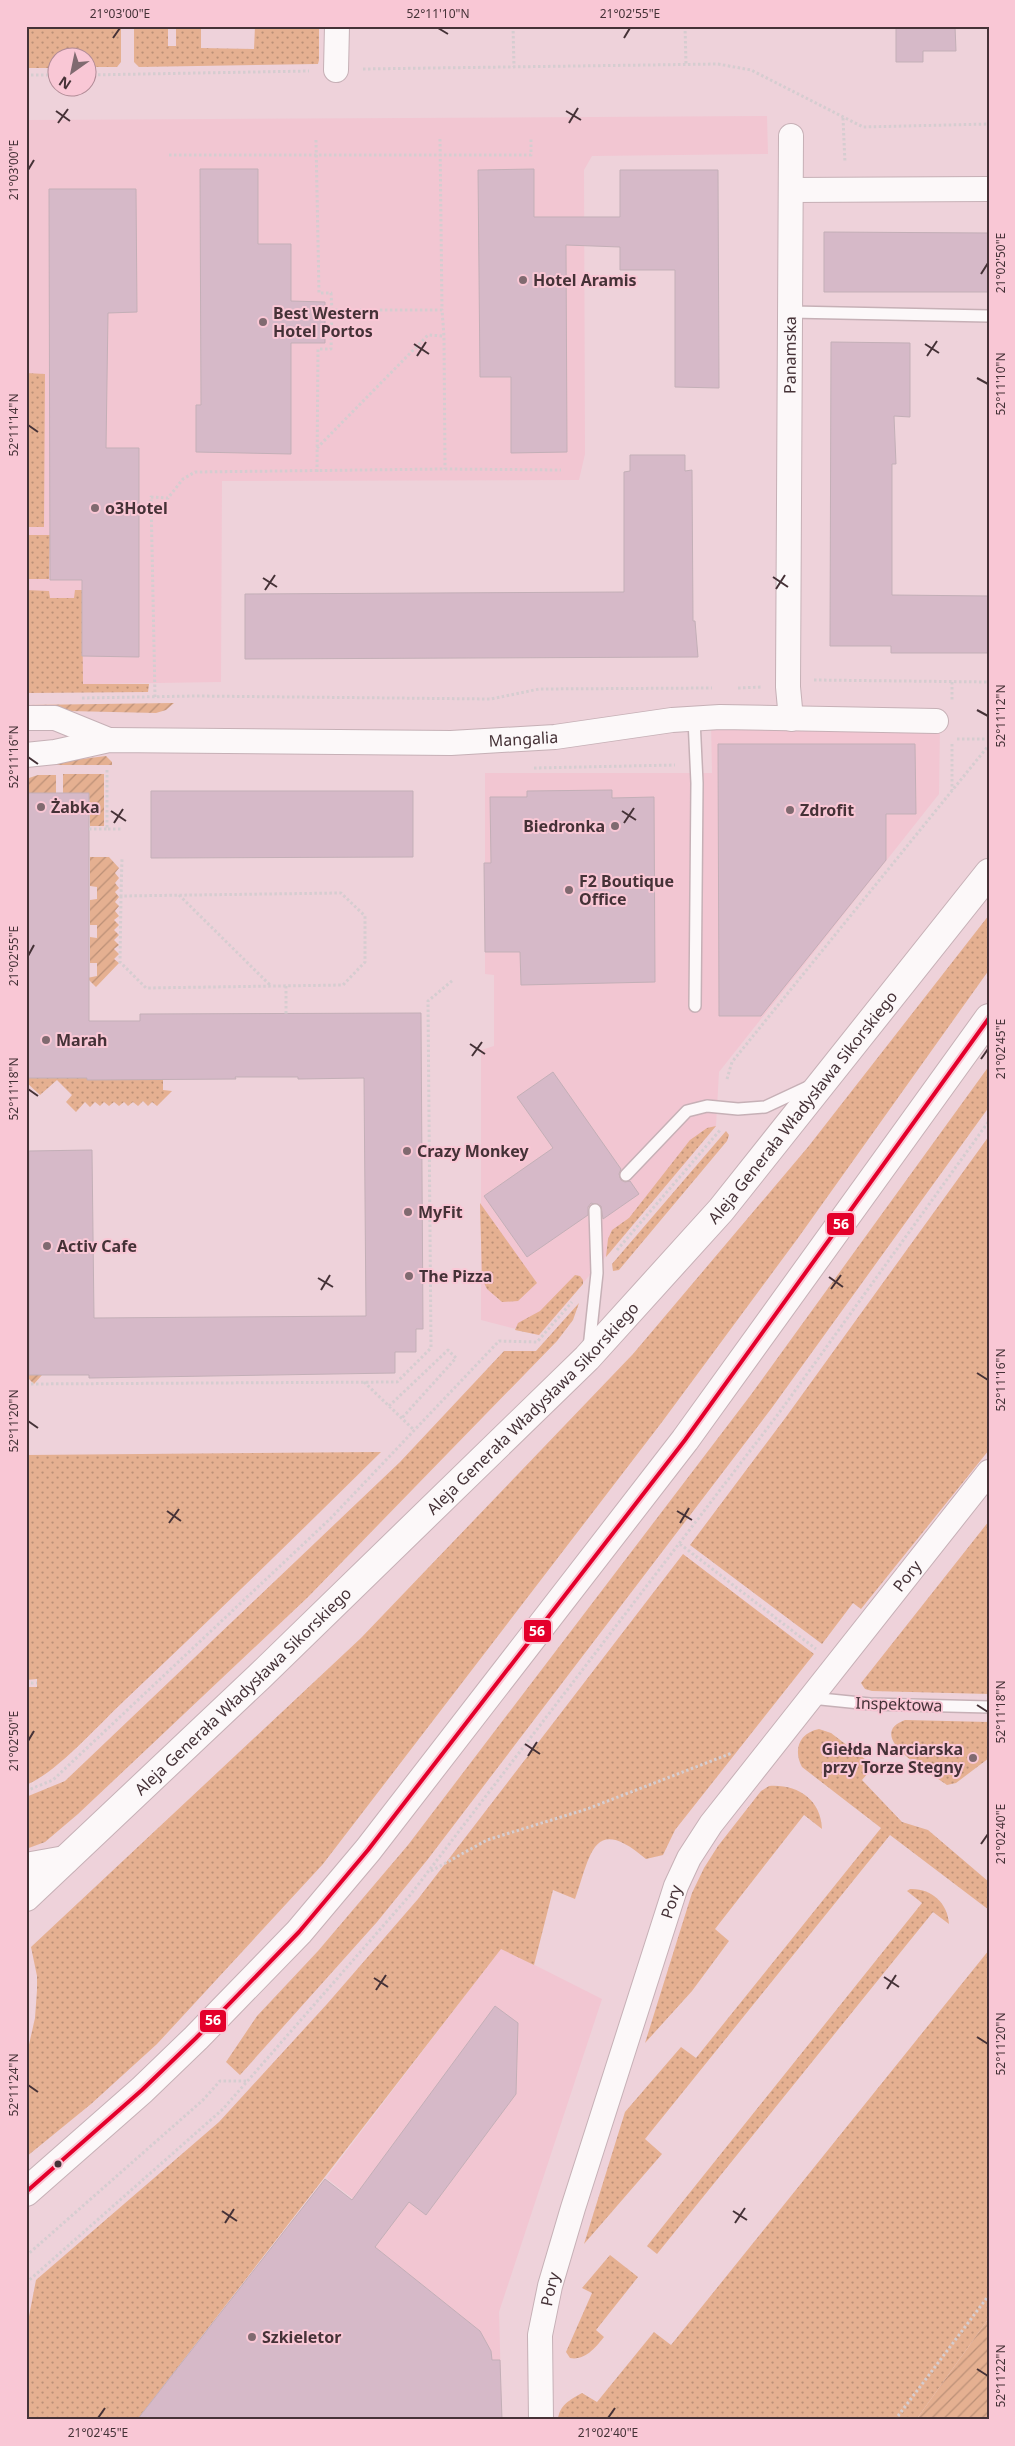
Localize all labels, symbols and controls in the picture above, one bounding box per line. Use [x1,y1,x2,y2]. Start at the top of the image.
text: 21°03'00"E [90,5,150,22]
text: 52°11'10"N [406,5,470,22]
text: 21°02'55"E [600,5,660,22]
north arrow [48,48,98,98]
text: N [55,72,75,94]
text: 21°03'00"E [5,140,22,200]
text: 21°02'50"E [992,233,1009,293]
place label: Hotel Aramis [533,269,637,291]
marker: Hotel Aramis [517,274,529,286]
place label: Best Western Hotel Portos [273,302,379,342]
marker: Best Western Hotel Portos [257,316,269,328]
street label: Panamska [779,316,801,394]
text: 52°11'10"N [992,352,1009,416]
text: 52°11'14"N [5,393,22,457]
place label: o3Hotel [105,497,168,519]
marker: o3Hotel [89,502,101,514]
text: 52°11'12"N [992,684,1009,748]
text: 52°11'16"N [5,725,22,789]
street label: Mangalia [488,726,559,752]
place label: Żabka [51,796,99,818]
place label: Zdrofit [800,799,854,821]
marker: Żabka [35,801,47,813]
marker: Zdrofit [784,804,796,816]
place label: Biedronka [523,815,605,837]
marker: Biedronka [609,820,621,832]
place label: F2 Boutique Office [579,870,674,910]
marker: F2 Boutique Office [563,884,575,896]
text: 21°02'55"E [5,926,22,986]
street label: Aleja Generała Władysława Sikorskiego [703,986,902,1228]
text: 21°02'45"E [992,1019,1009,1079]
place label: Marah [56,1029,108,1051]
marker: Marah [40,1034,52,1046]
text: 52°11'18"N [5,1057,22,1121]
place label: Crazy Monkey [417,1140,530,1162]
marker: Crazy Monkey [401,1145,413,1157]
place label: MyFit [418,1201,463,1223]
marker: MyFit [402,1206,414,1218]
line badge: 56 [826,1212,855,1236]
text: 56 [833,1214,849,1233]
place label: Activ Cafe [57,1235,137,1257]
marker: Activ Cafe [41,1240,53,1252]
place label: The Pizza [419,1265,492,1287]
marker: The Pizza [403,1270,415,1282]
street label: Aleja Generała Władysława Sikorskiego [422,1297,644,1519]
text: 52°11'16"N [992,1348,1009,1412]
text: 52°11'20"N [5,1389,22,1453]
street label: Pory [888,1555,927,1596]
street label: Aleja Generała Władysława Sikorskiego [130,1582,356,1800]
line badge: 56 [523,1619,552,1643]
text: 56 [529,1621,545,1640]
text: 52°11'18"N [992,1680,1009,1744]
street label: Inspektowa [855,1691,943,1717]
text: 21°02'50"E [5,1711,22,1771]
place label: Giełda Narciarska przy Torze Stegny [822,1738,964,1778]
marker: Giełda Narciarska przy Torze Stegny [967,1752,979,1764]
text: 21°02'40"E [992,1804,1009,1864]
street label: Pory [655,1881,687,1921]
line badge: 56 [199,2009,227,2033]
text: 56 [205,2010,221,2029]
text: 52°11'20"N [992,2012,1009,2076]
text: 52°11'24"N [5,2053,22,2117]
unlabelled marker [53,2159,63,2169]
street label: Pory [535,2269,565,2308]
place label: Szkieletor [262,2326,341,2348]
marker: Szkieletor [246,2331,258,2343]
text: 52°11'22"N [992,2344,1009,2408]
text: 21°02'45"E [68,2424,128,2441]
text: 21°02'40"E [578,2424,638,2441]

